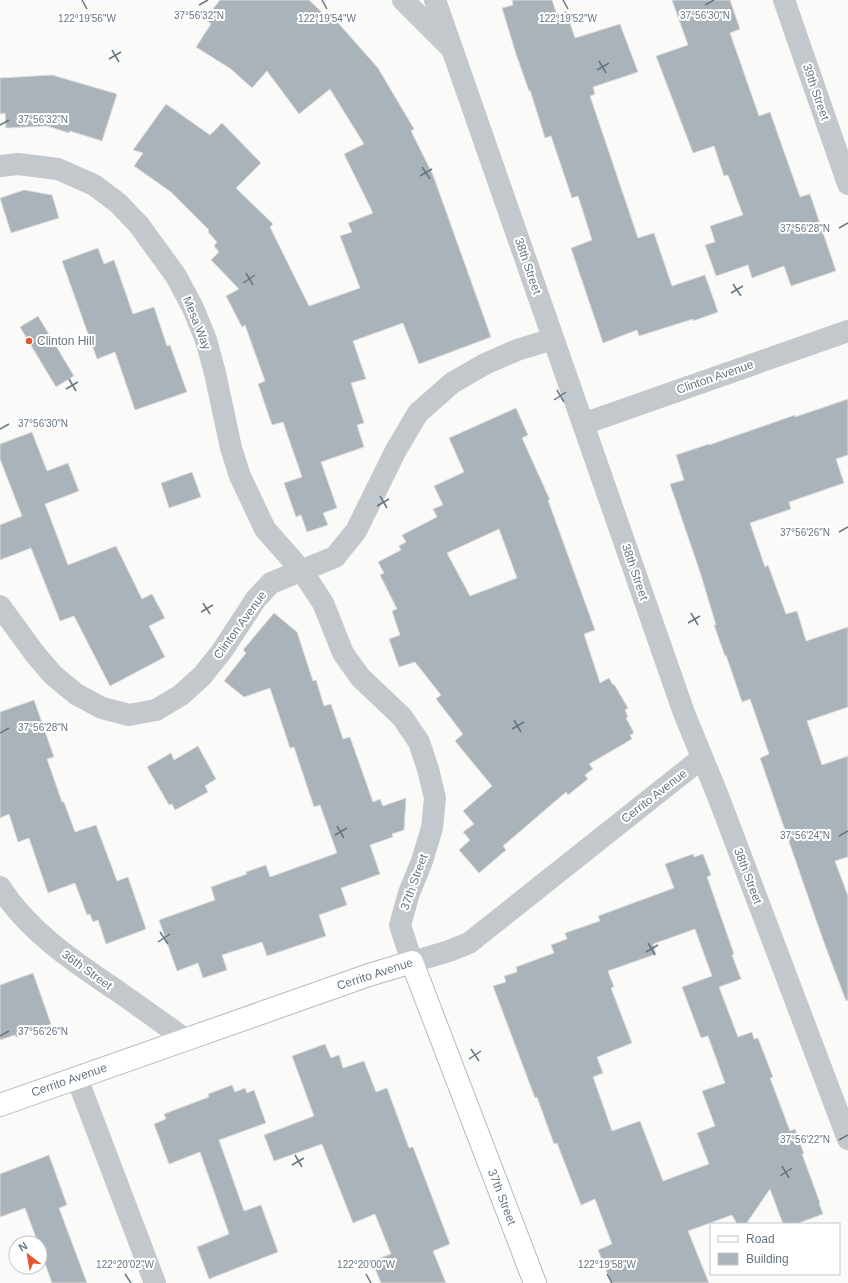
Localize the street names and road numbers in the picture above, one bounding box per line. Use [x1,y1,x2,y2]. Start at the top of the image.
street label: 39th Street [800,62,832,123]
street label: 38th Street [512,236,544,297]
street label: Mesa Way [180,294,214,352]
street label: Clinton Avenue [675,357,756,397]
street label: 38th Street [619,542,651,603]
street label: Clinton Avenue [211,588,270,662]
street label: Cerrito Avenue [618,766,690,826]
street label: 38th Street [731,846,765,907]
street label: 37th Street [397,851,431,912]
street label: 36th Street [59,947,115,993]
street label: Cerrito Avenue [335,955,415,993]
street label: Cerrito Avenue [29,1060,109,1100]
street label: 37th Street [485,1167,519,1228]

